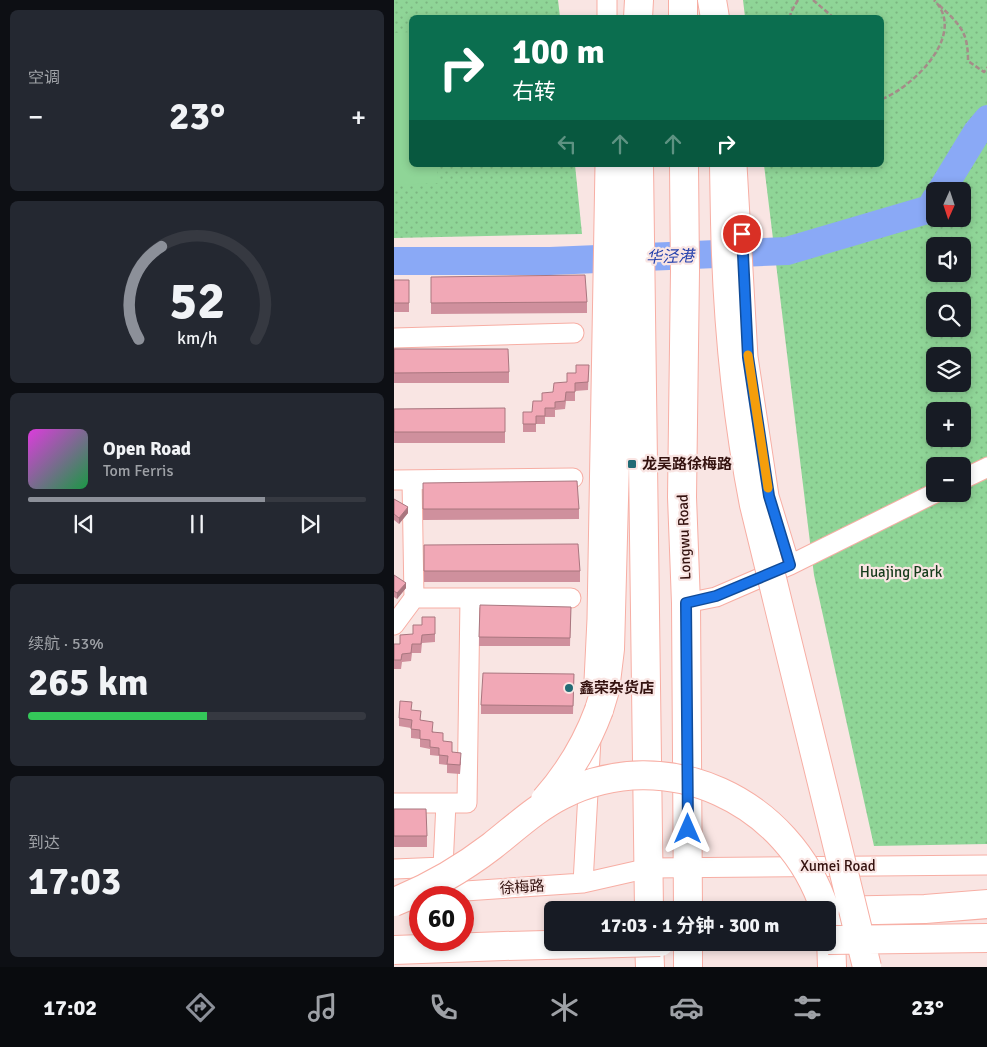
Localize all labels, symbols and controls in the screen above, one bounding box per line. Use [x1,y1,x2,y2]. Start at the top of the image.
text: 100 m [512,30,605,73]
icon: right [429,35,494,100]
text: 空调 [28,68,60,88]
text: 右转 [512,78,556,105]
text: 23° [169,93,225,140]
text: − [28,100,43,134]
text: + [351,100,366,134]
icon: left [553,130,581,158]
icon: ahead [606,130,634,158]
icon: ahead [659,130,687,158]
icon: right [712,130,740,158]
north arrow [926,182,972,228]
map controls [926,182,971,502]
pin [721,213,763,255]
icon: arrive [728,220,756,248]
button: sound [926,237,971,282]
water label: 华泾港 [646,246,696,268]
text: 52 [169,269,225,333]
button: search [926,292,971,337]
text: km/h [177,327,217,349]
button: layers [926,347,971,392]
button: + [926,402,971,447]
text: Open Road [103,437,191,461]
place label: 龙吴路徐梅路 [642,455,732,473]
button: − [926,457,971,502]
marker: 龙吴路徐梅路 [626,458,638,470]
text: Tom Ferris [103,461,173,481]
street label: Longwu Road [674,494,694,580]
icon: previous [70,510,98,538]
icon: pause [183,510,211,538]
icon: next [296,510,324,538]
park label: Huajing Park [860,563,943,581]
text: 续航 · 53% [28,634,104,654]
text: 265 km [28,659,149,706]
place label: 鑫荣杂货店 [579,679,654,697]
marker: 鑫荣杂货店 [563,682,575,694]
position arrow [661,802,713,854]
text: 到达 [28,833,60,853]
street label: Xumei Road [800,857,876,875]
text: 17:03 [28,858,121,905]
street label: 徐梅路 [499,876,545,898]
speed limit sign: 60 [409,886,474,951]
text: 17:03 · 1 分钟 · 300 m [601,914,779,938]
icon: directions [183,990,218,1025]
icon: music [305,990,340,1025]
icon: phone [426,990,461,1025]
icon: climate [547,990,582,1025]
icon: car [669,990,704,1025]
icon: filters [790,990,825,1025]
text: 17:02 [43,994,97,1021]
text: 23° [911,994,944,1021]

